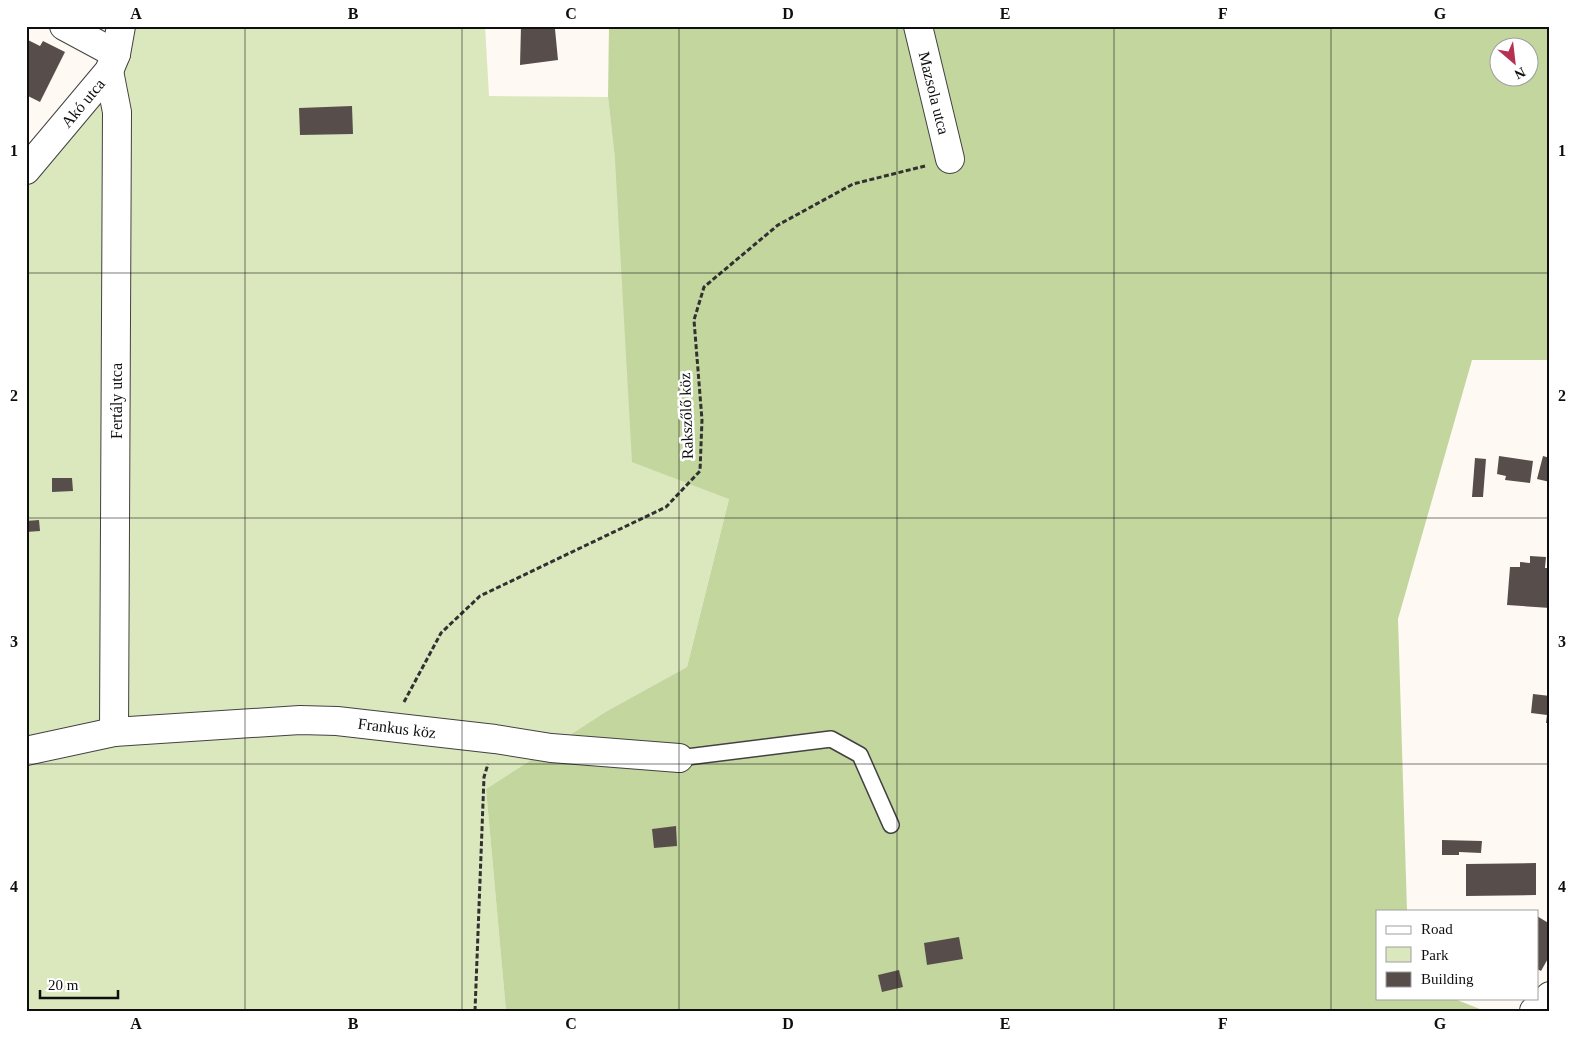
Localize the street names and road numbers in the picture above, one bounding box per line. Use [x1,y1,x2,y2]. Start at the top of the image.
street label: Mazsola utca [915,50,953,136]
street label: Akó utca [58,75,108,131]
street label: Fertály utca [108,363,126,439]
street label: Rakszőlő köz [676,372,696,460]
street label: Frankus köz [357,715,437,741]

